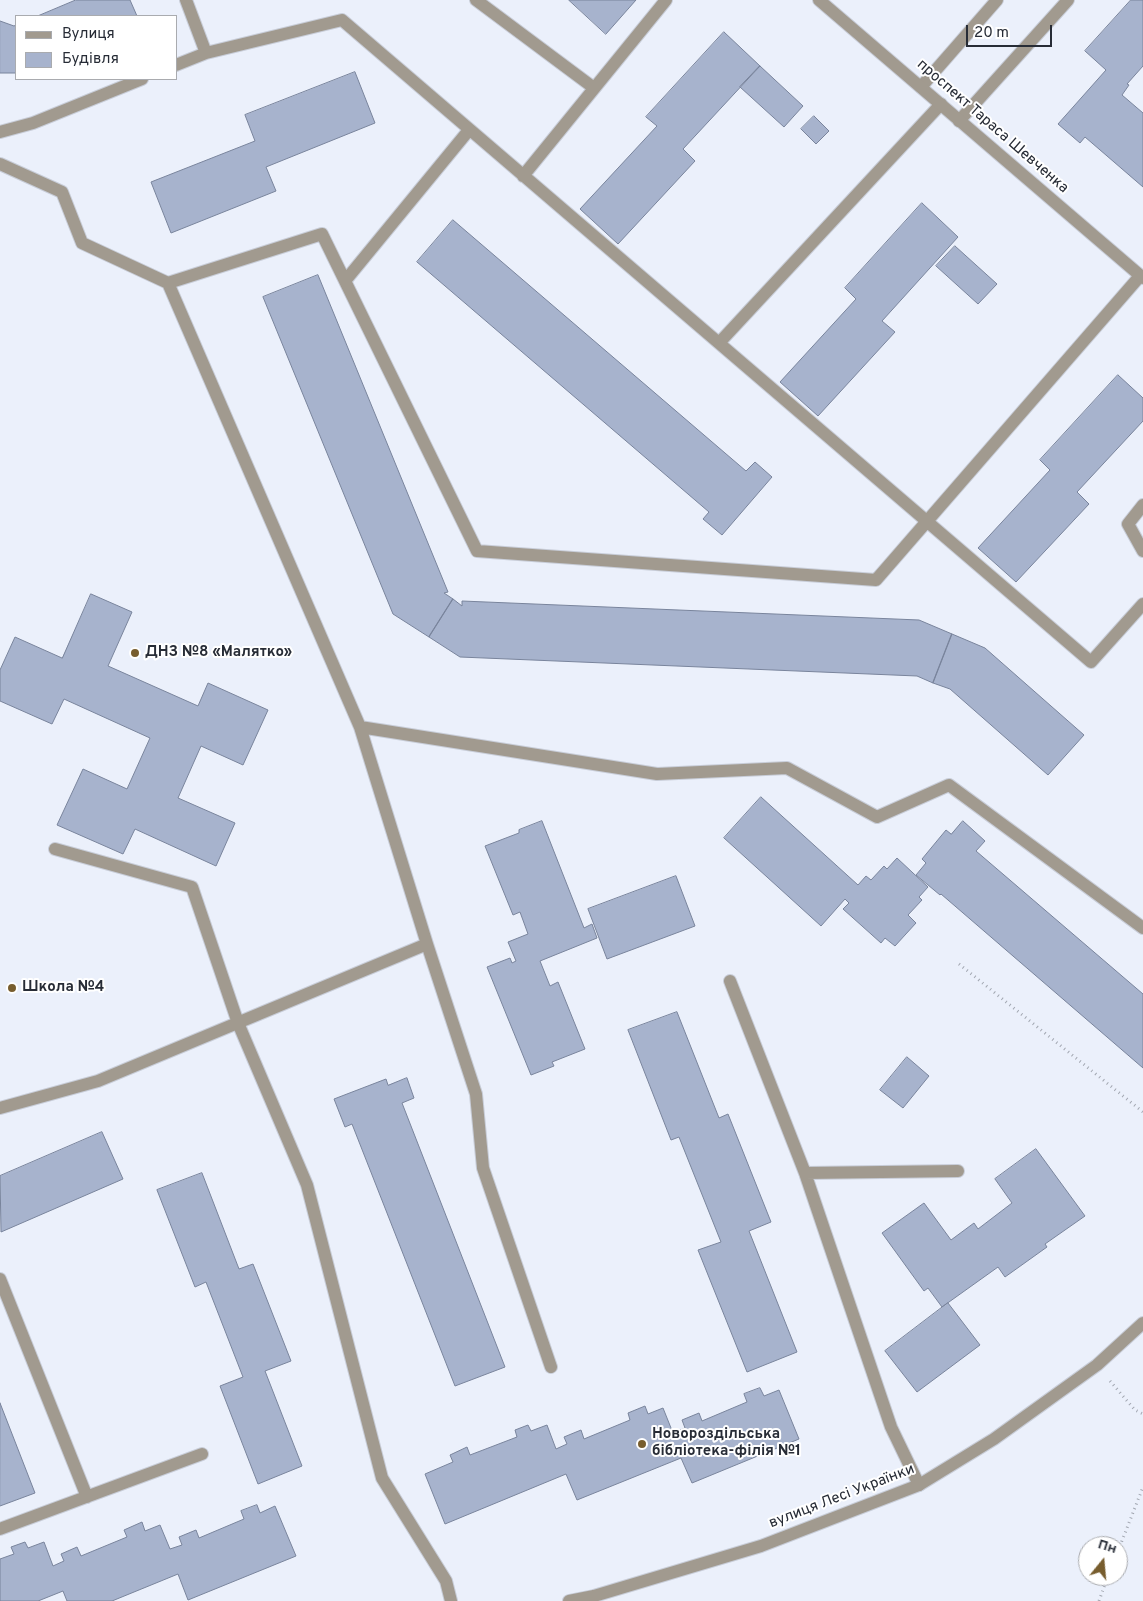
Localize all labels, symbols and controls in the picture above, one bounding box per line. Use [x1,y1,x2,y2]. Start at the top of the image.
legend [15,15,178,80]
scale bar [968,15,1054,47]
text: 20 m [974,24,1009,43]
text: Вулиця [62,25,115,44]
text: Будівля [62,50,119,69]
street label: проспект Тараса Шевченка [912,56,1072,198]
place label: ДНЗ №8 «Малятко» [145,644,292,662]
marker: ДНЗ №8 «Малятко» [129,647,141,659]
place label: Школа №4 [22,979,104,997]
marker: Школа №4 [6,982,18,994]
place label: Новороздільська бібліотека-філія №1 [652,1426,801,1461]
marker: Новороздільська бібліотека-філія №1 [636,1438,648,1450]
street label: вулиця Лесі Українки [767,1461,917,1533]
north arrow [1078,1536,1128,1586]
text: Пн [1096,1536,1119,1558]

